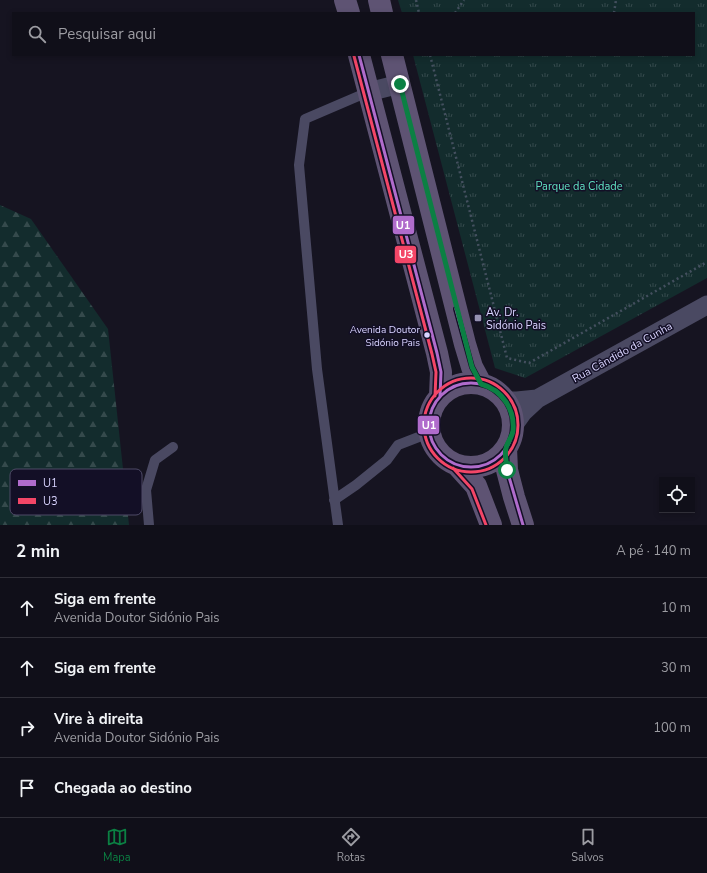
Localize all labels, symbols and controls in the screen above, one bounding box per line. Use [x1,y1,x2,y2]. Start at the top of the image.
search box [12,12,695,56]
icon: search [26,23,48,45]
text: Pesquisar aqui [58,24,156,44]
route end [391,75,409,93]
park label: Parque da Cidade [535,179,623,194]
line badge: U1 [392,215,415,235]
text: U1 [396,218,410,233]
line badge: U3 [394,245,417,264]
text: U3 [399,247,413,262]
place label: Av. Dr. Sidónio Pais [486,305,546,333]
marker: Av. Dr. Sidónio Pais [473,313,483,323]
street label: Rua Cândido da Cunha [569,318,675,386]
place label: Avenida Doutor Sidónio Pais [350,323,420,350]
marker: Avenida Doutor Sidónio Pais [422,330,432,340]
line badge: U1 [417,415,440,435]
text: U1 [422,418,436,433]
route start [498,461,516,479]
legend [10,469,142,515]
text: U1 [43,476,58,491]
map controls [659,477,695,513]
button: locate [659,477,695,513]
text: U3 [43,494,58,509]
text: 2 min [16,540,60,563]
text: A pé · 140 m [616,542,691,560]
text: Siga em frente [54,589,156,609]
icon: ahead [16,597,38,619]
text: 10 m [661,599,691,617]
text: Avenida Doutor Sidónio Pais [54,609,220,627]
icon: ahead [16,657,38,679]
text: Siga em frente [54,658,156,678]
text: 30 m [661,659,691,677]
text: Vire à direita [54,709,143,729]
icon: right [16,717,38,739]
text: 100 m [653,719,691,737]
text: Avenida Doutor Sidónio Pais [54,729,220,747]
icon: arrive [16,777,38,799]
text: Chegada ao destino [54,778,192,798]
tab: Mapa [103,826,131,865]
tab: Rotas [337,826,365,865]
tab: Salvos [571,826,604,865]

